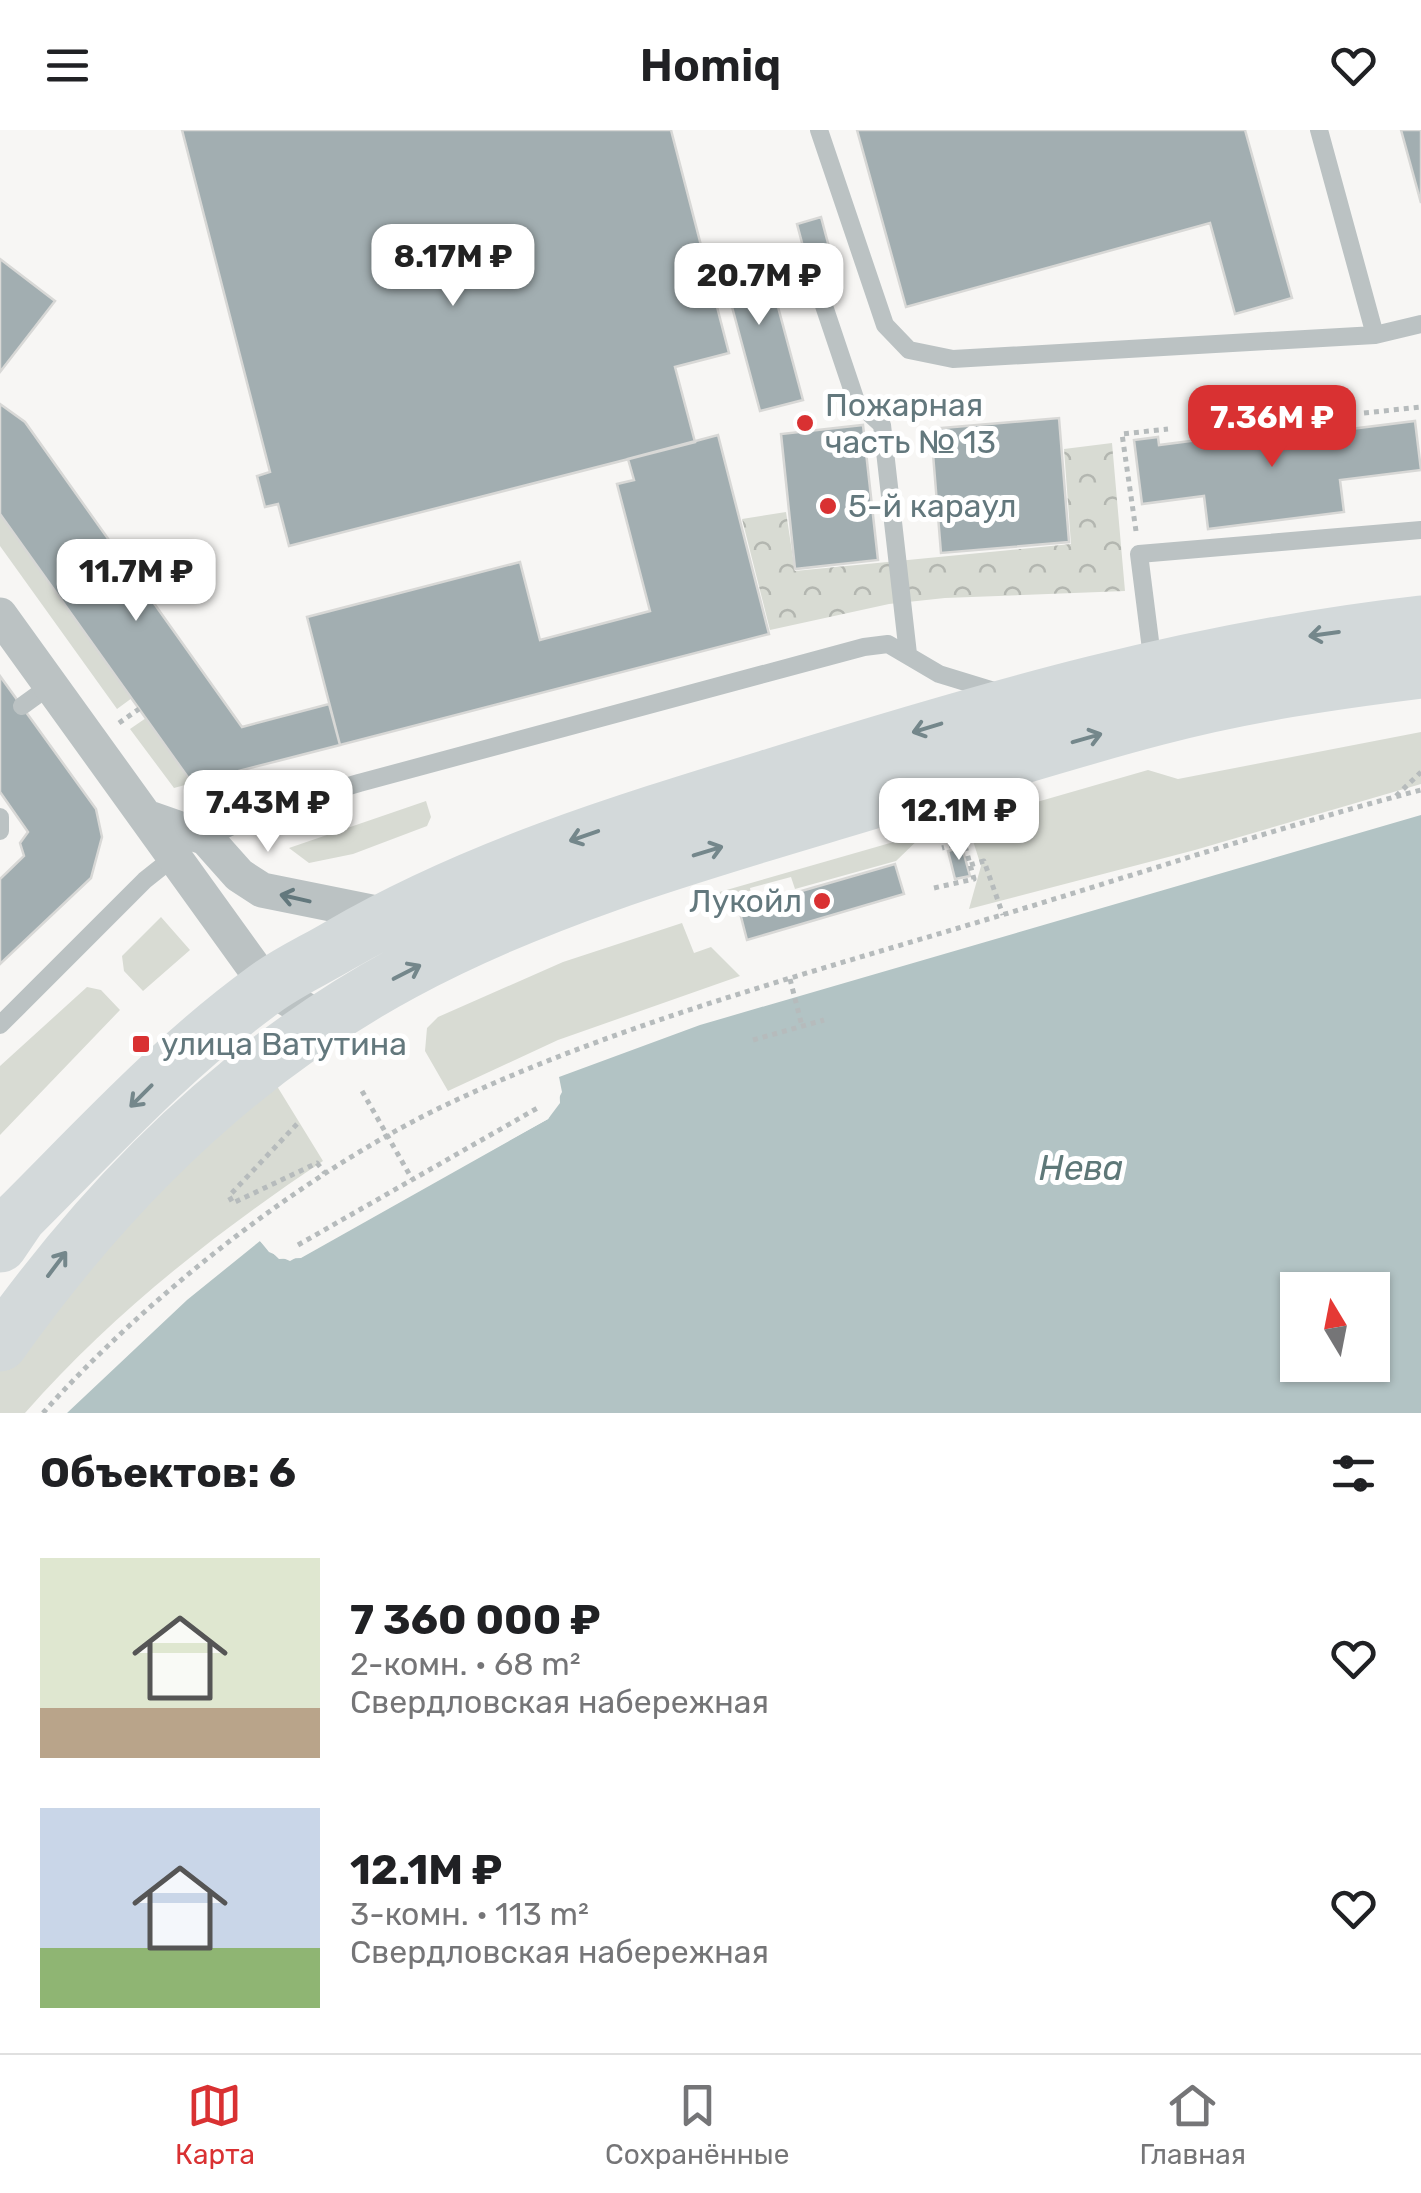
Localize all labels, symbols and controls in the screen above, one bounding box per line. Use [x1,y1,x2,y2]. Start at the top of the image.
icon: menu [40,38,95,93]
icon: heart [1326,38,1381,93]
text: Homiq [640,39,781,92]
pin: 8.17M ₽ [361,224,545,309]
text: 8.17M ₽ [393,237,513,275]
pin: 20.7M ₽ [667,243,851,328]
text: 20.7M ₽ [696,256,822,294]
pin: 7.36M ₽ [1180,385,1364,470]
place label: Пожарная часть № 13 [825,386,996,461]
text: 7.36M ₽ [1210,398,1334,436]
marker: Пожарная часть № 13 [794,412,816,434]
place label: 5-й караул [848,487,1016,525]
marker: 5-й караул [817,495,839,517]
pin: 11.7M ₽ [44,539,228,624]
text: 11.7M ₽ [79,552,193,590]
one-way arrow [1308,626,1341,644]
one-way arrow [912,720,943,738]
one-way arrow [1071,728,1102,746]
pin: 7.43M ₽ [176,770,360,855]
pin: 12.1M ₽ [867,778,1051,863]
text: 7.43M ₽ [206,783,330,821]
text: 12.1M ₽ [901,791,1017,829]
one-way arrow [568,829,600,847]
one-way arrow [692,841,724,859]
place label: Лукойл [689,882,802,920]
one-way arrow [280,888,312,906]
marker: Лукойл [811,890,833,912]
one-way arrow [391,962,421,981]
place label: улица Ватутина [161,1025,407,1063]
marker: улица Ватутина [130,1033,152,1055]
one-way arrow [130,1083,154,1107]
water label: Нева [1039,1147,1123,1189]
one-way arrow [46,1251,67,1279]
north arrow [1280,1272,1390,1382]
map controls [1280,1272,1390,1382]
icon: filters [1326,1446,1381,1501]
text: Объектов: 6 [40,1448,296,1498]
text: 7 360 000 ₽ [350,1595,600,1645]
icon: home [120,1598,240,1718]
icon: heart [1326,1631,1381,1686]
text: 2-комн. · 68 m² [350,1645,581,1683]
text: Свердловская набережная [350,1683,769,1721]
text: 12.1M ₽ [350,1845,502,1895]
icon: home [120,1848,240,1968]
icon: heart [1326,1881,1381,1936]
text: 3-комн. · 113 m² [350,1895,589,1933]
text: Свердловская набережная [350,1933,769,1971]
tab: Карта [175,2078,255,2171]
tab: Сохранённые [605,2078,789,2171]
tab: Главная [1139,2078,1246,2171]

